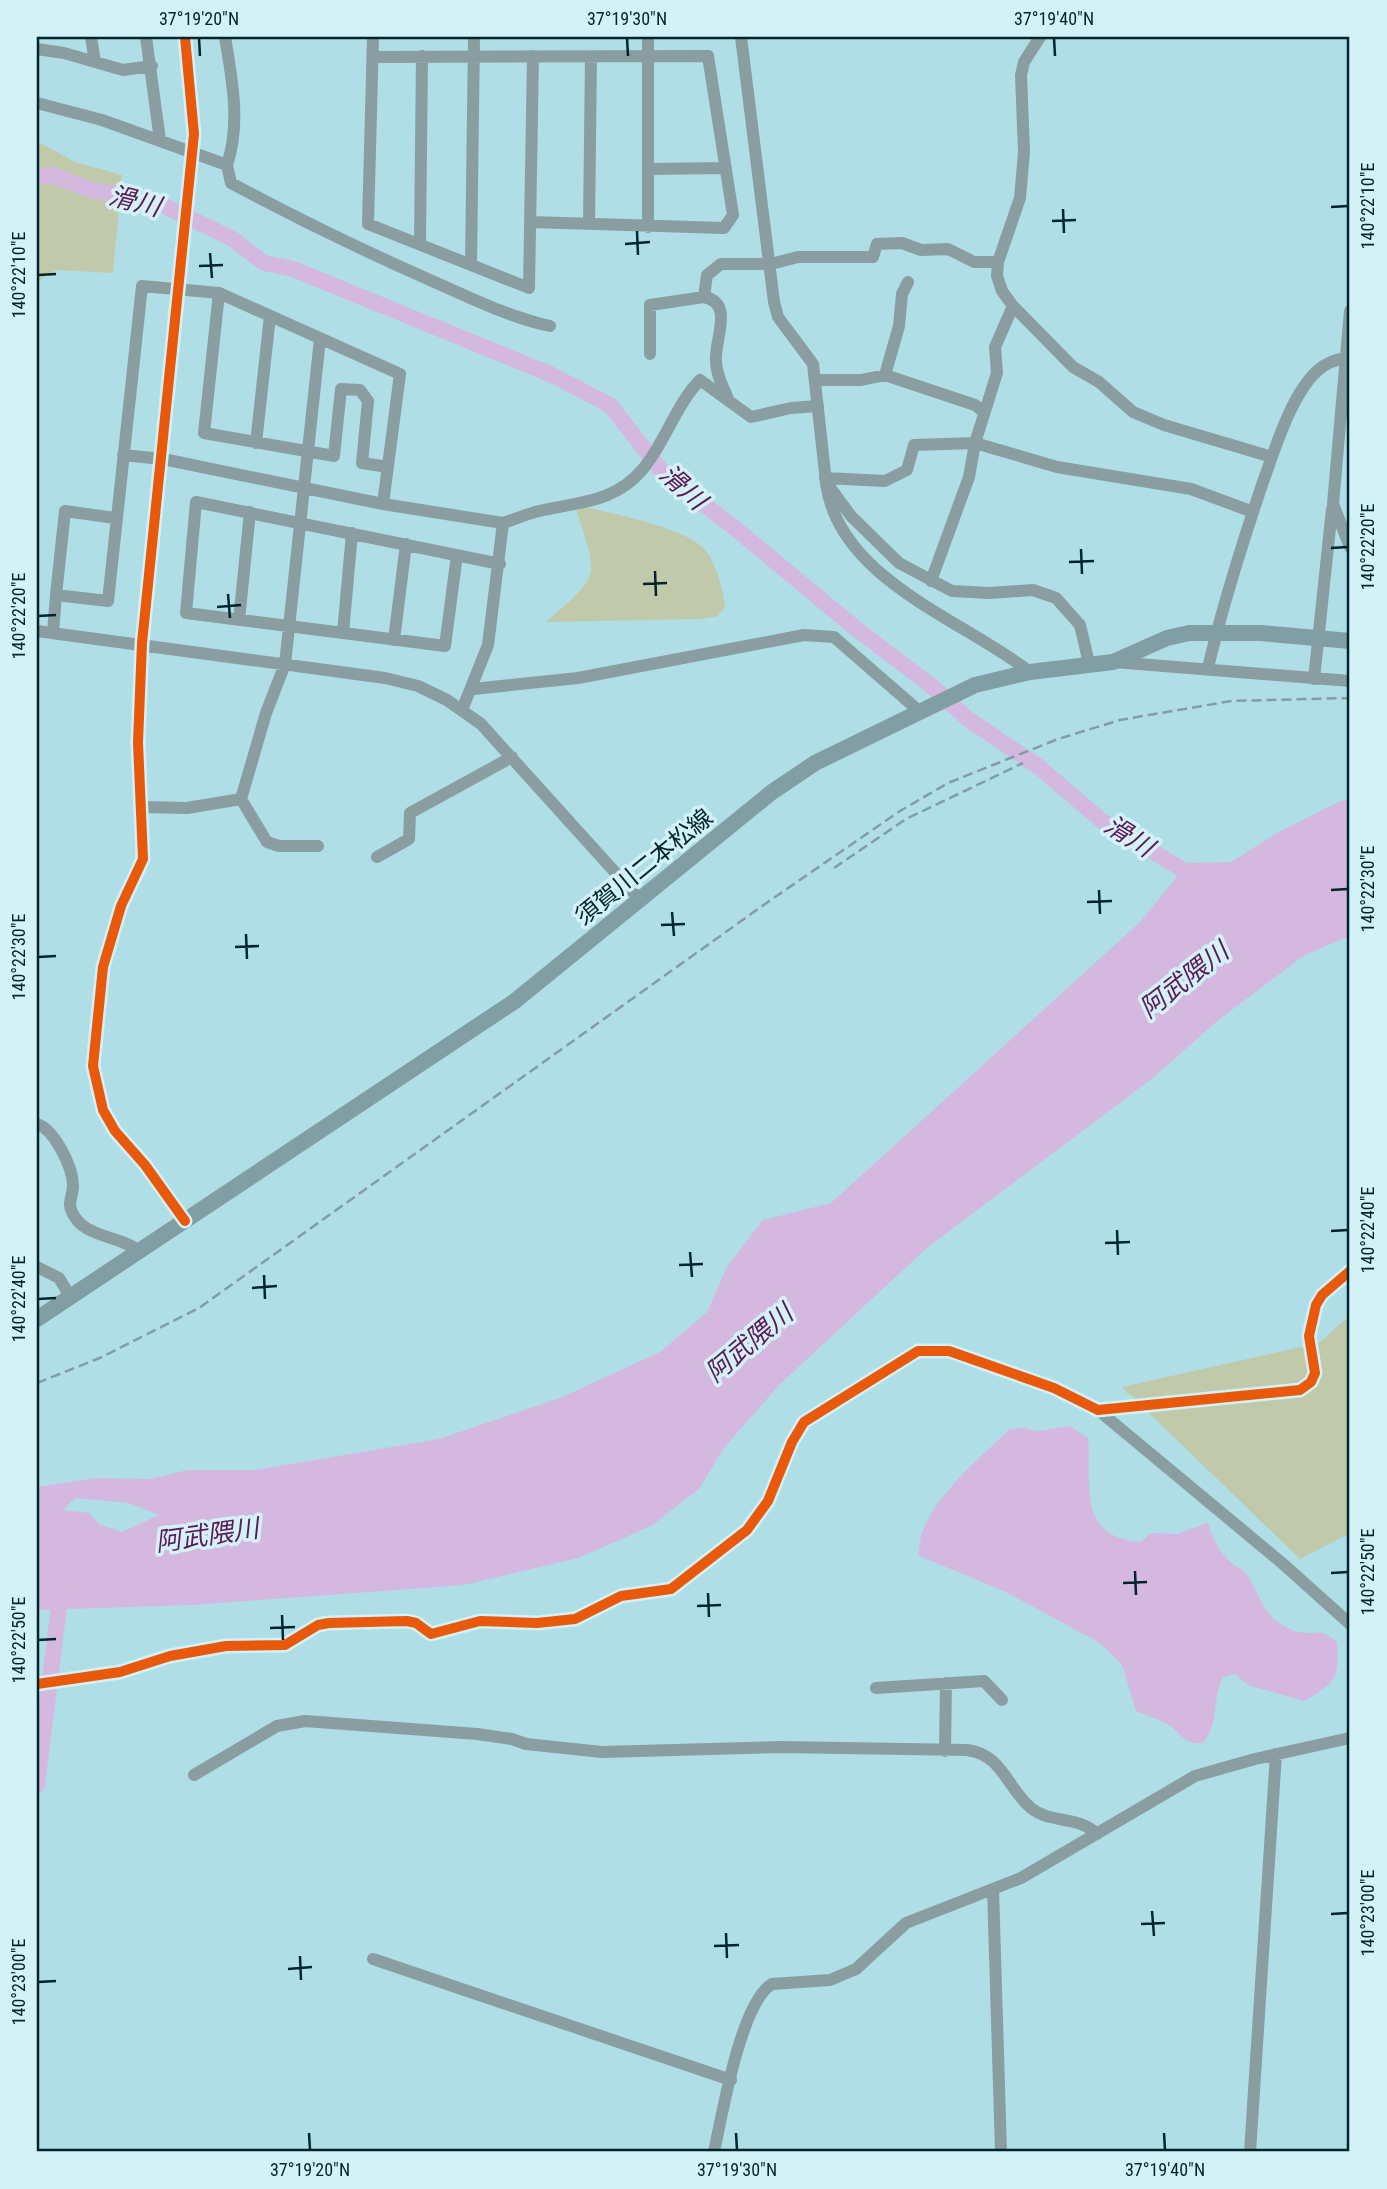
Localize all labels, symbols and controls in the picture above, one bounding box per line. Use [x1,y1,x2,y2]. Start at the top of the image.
text: 37°19'20"N [159,8,239,29]
text: 37°19'30"N [587,8,667,29]
text: 37°19'40"N [1014,8,1094,29]
text: 140°22'10"E [1357,163,1378,249]
water label: 滑川 [106,180,167,223]
text: 140°22'10"E [8,232,29,318]
water label: 滑川 [654,458,715,518]
text: 140°22'20"E [1357,504,1378,590]
text: 140°22'20"E [8,573,29,659]
street label: 須賀川二本松線 [570,803,718,931]
water label: 滑川 [1099,809,1162,864]
text: 140°22'30"E [1357,846,1378,932]
text: 140°22'30"E [8,914,29,1000]
water label: 阿武隈川 [1134,934,1237,1024]
text: 140°22'40"E [1357,1187,1378,1273]
text: 140°22'40"E [8,1256,29,1342]
water label: 阿武隈川 [700,1296,801,1388]
water label: 阿武隈川 [153,1512,264,1557]
text: 140°22'50"E [1357,1529,1378,1615]
text: 140°22'50"E [8,1597,29,1683]
text: 140°23'00"E [1357,1870,1378,1956]
text: 140°23'00"E [8,1939,29,2025]
text: 37°19'20"N [270,2159,350,2180]
text: 37°19'30"N [697,2159,777,2180]
text: 37°19'40"N [1125,2159,1205,2180]

